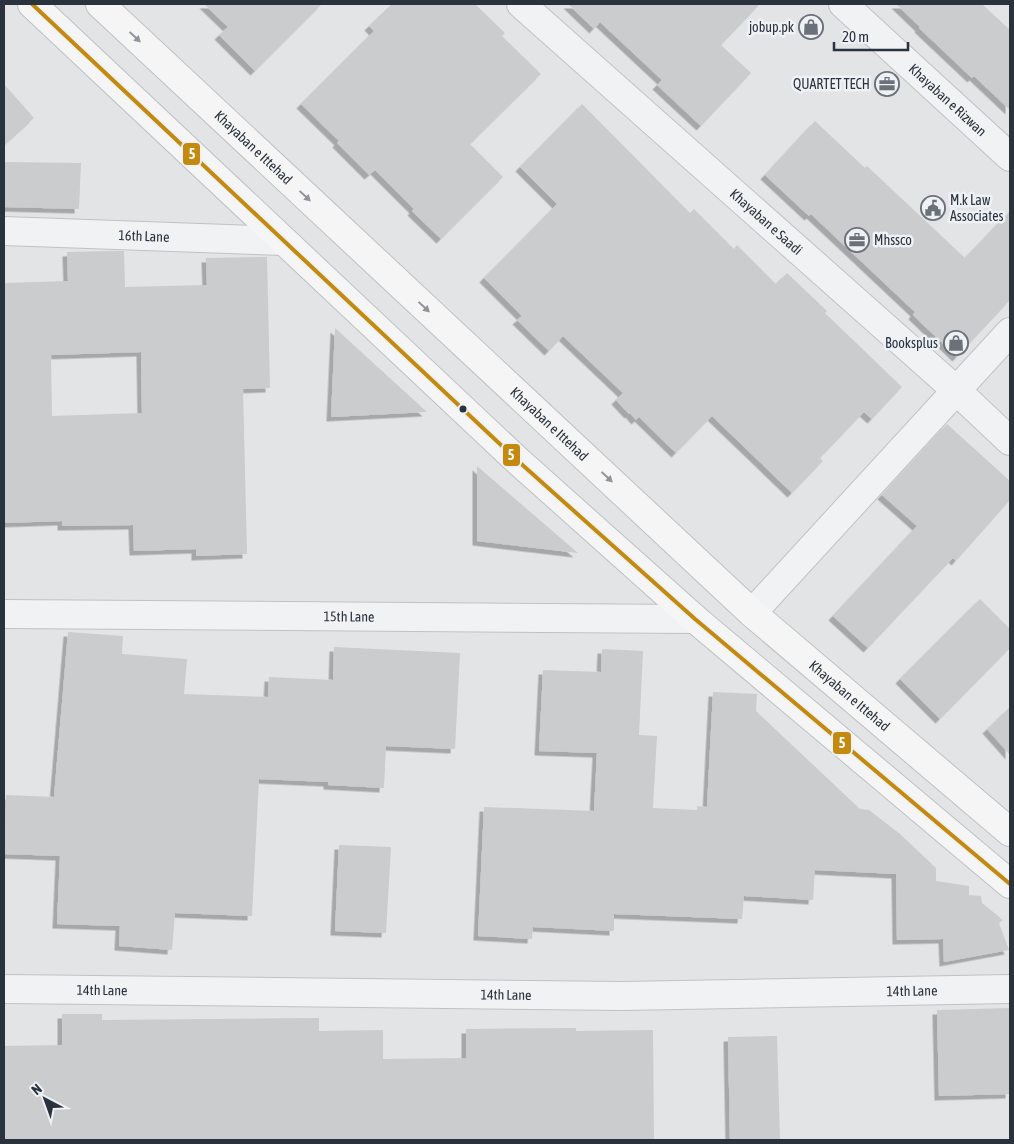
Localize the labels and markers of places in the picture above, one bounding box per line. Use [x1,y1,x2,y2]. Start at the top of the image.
shop icon: jobup.pk [798,14,824,40]
place label: jobup.pk [748,19,794,35]
office icon: QUARTET TECH [874,71,900,97]
place label: QUARTET TECH [793,76,870,92]
place label: M.k Law Associates [950,192,1003,224]
public building icon: M.k Law Associates [920,195,946,221]
office icon: Mhssco [844,227,870,253]
place label: Mhssco [874,232,912,248]
shop icon: Booksplus [943,330,969,356]
place label: Booksplus [885,335,938,351]
unlabelled marker [458,404,468,414]

